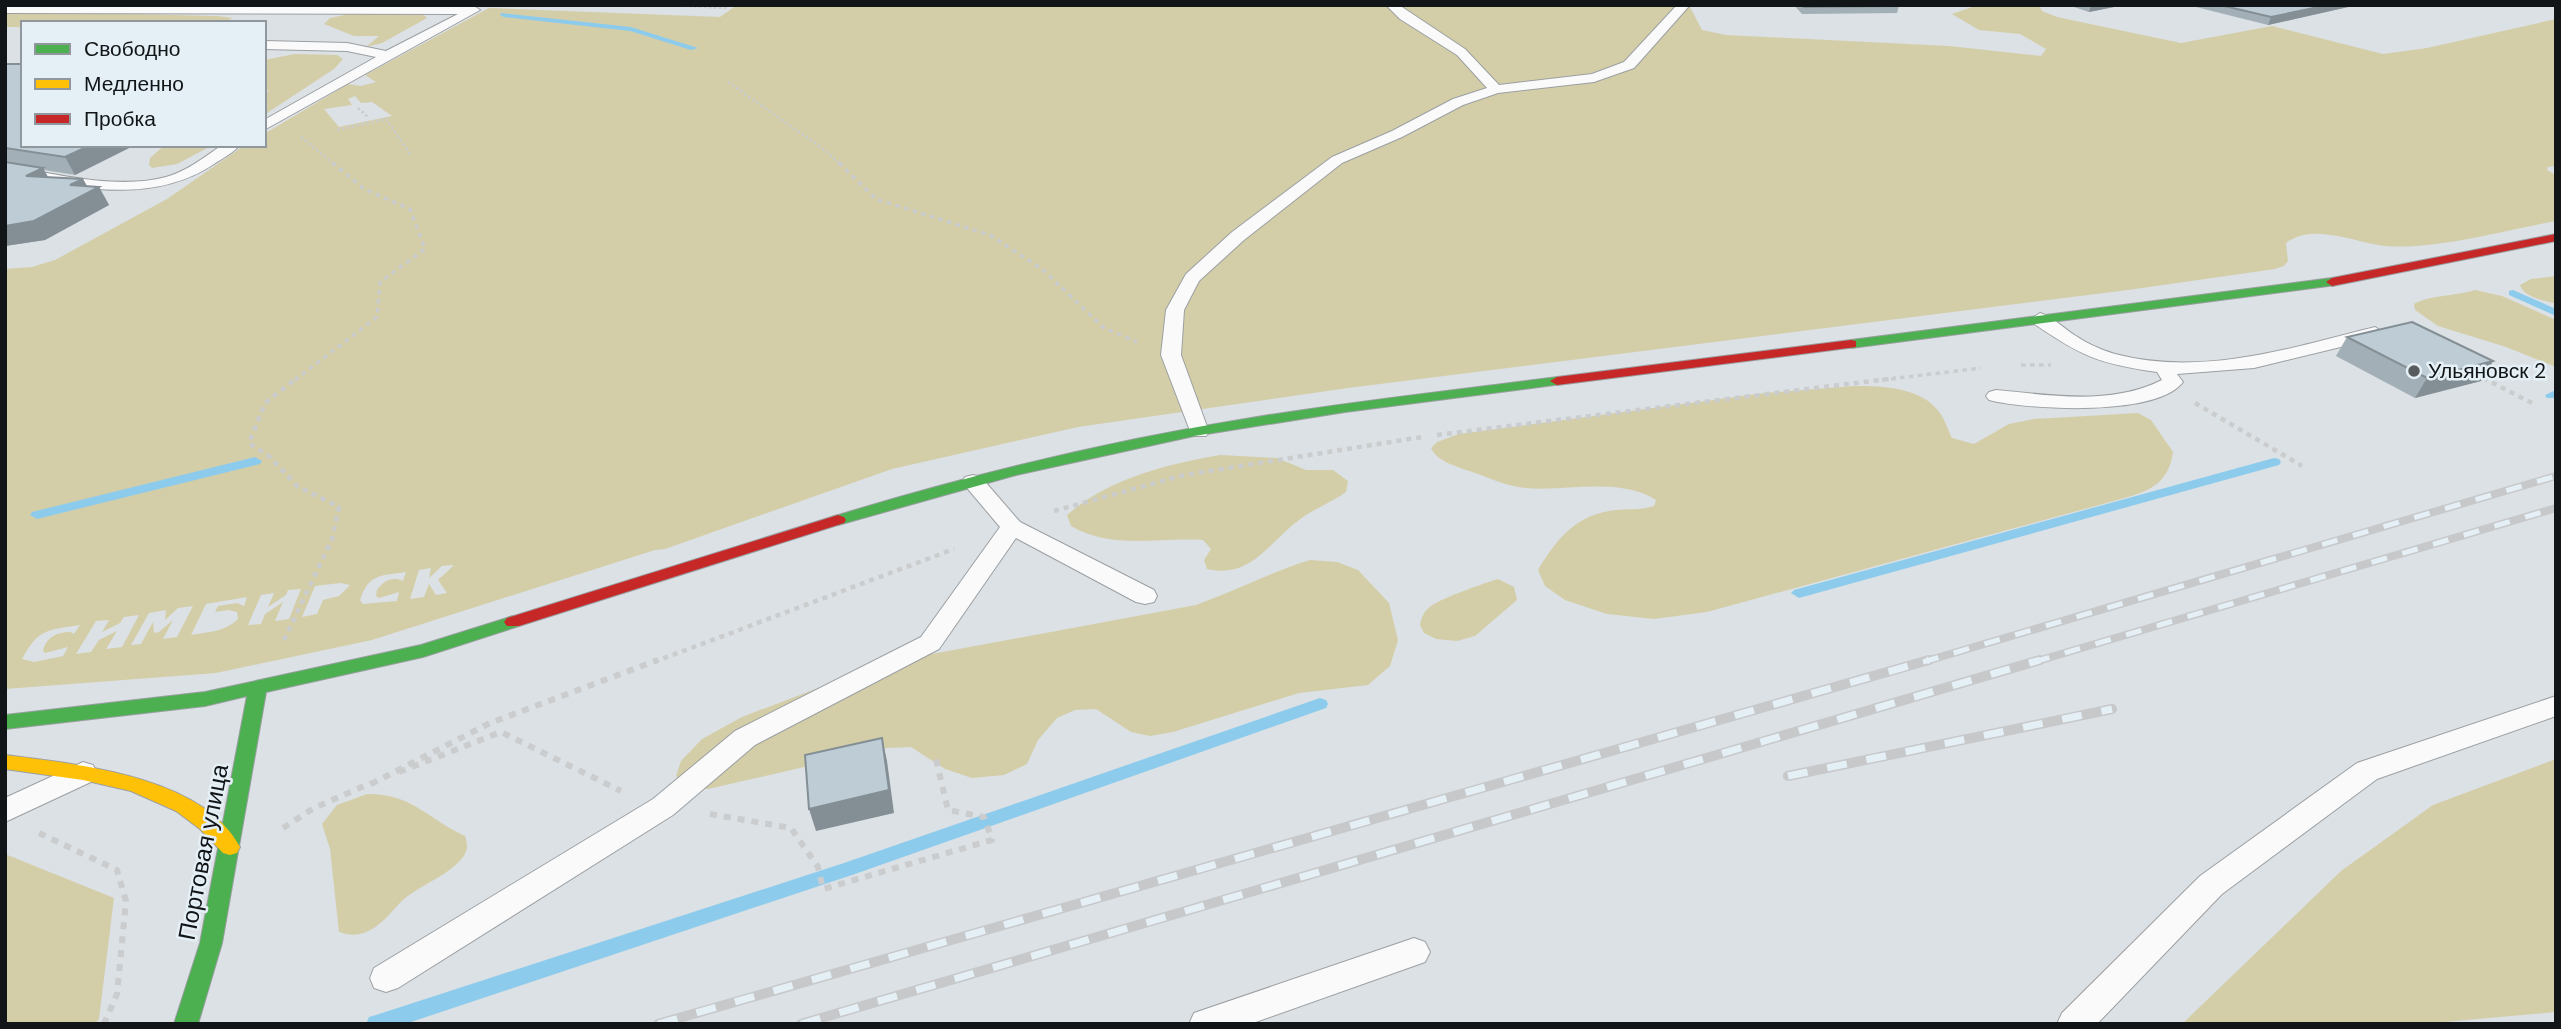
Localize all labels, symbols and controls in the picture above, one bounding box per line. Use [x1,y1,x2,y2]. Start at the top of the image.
legend [21,21,266,147]
text: Свободно [84,35,181,63]
text: Медленно [84,70,184,98]
text: Пробка [84,105,156,133]
place label: Ульяновск 2 [2428,357,2546,385]
marker: Ульяновск 2 [2406,363,2422,379]
street label: Портовая улица [171,761,235,943]

